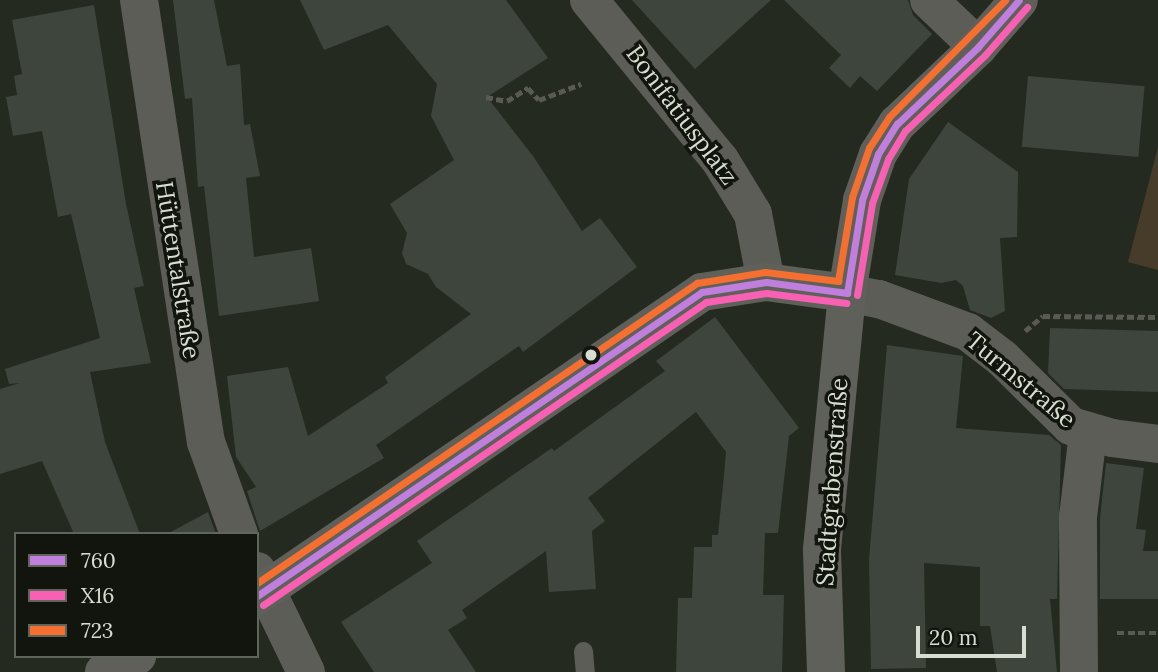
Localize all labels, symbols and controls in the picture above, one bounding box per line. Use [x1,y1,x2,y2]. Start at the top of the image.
street label: Bonifatiusplatz [620,40,744,190]
street label: Hüttentalstraße [150,179,206,361]
street label: Turmstraße [961,326,1081,434]
unlabelled marker [584,348,598,362]
street label: Stadtgrabenstraße [810,377,854,587]
legend [14,532,259,658]
text: 760 [81,547,116,574]
text: X16 [81,582,114,609]
scale bar [920,612,1030,656]
text: 723 [81,617,113,644]
text: 20 m [929,624,978,651]

